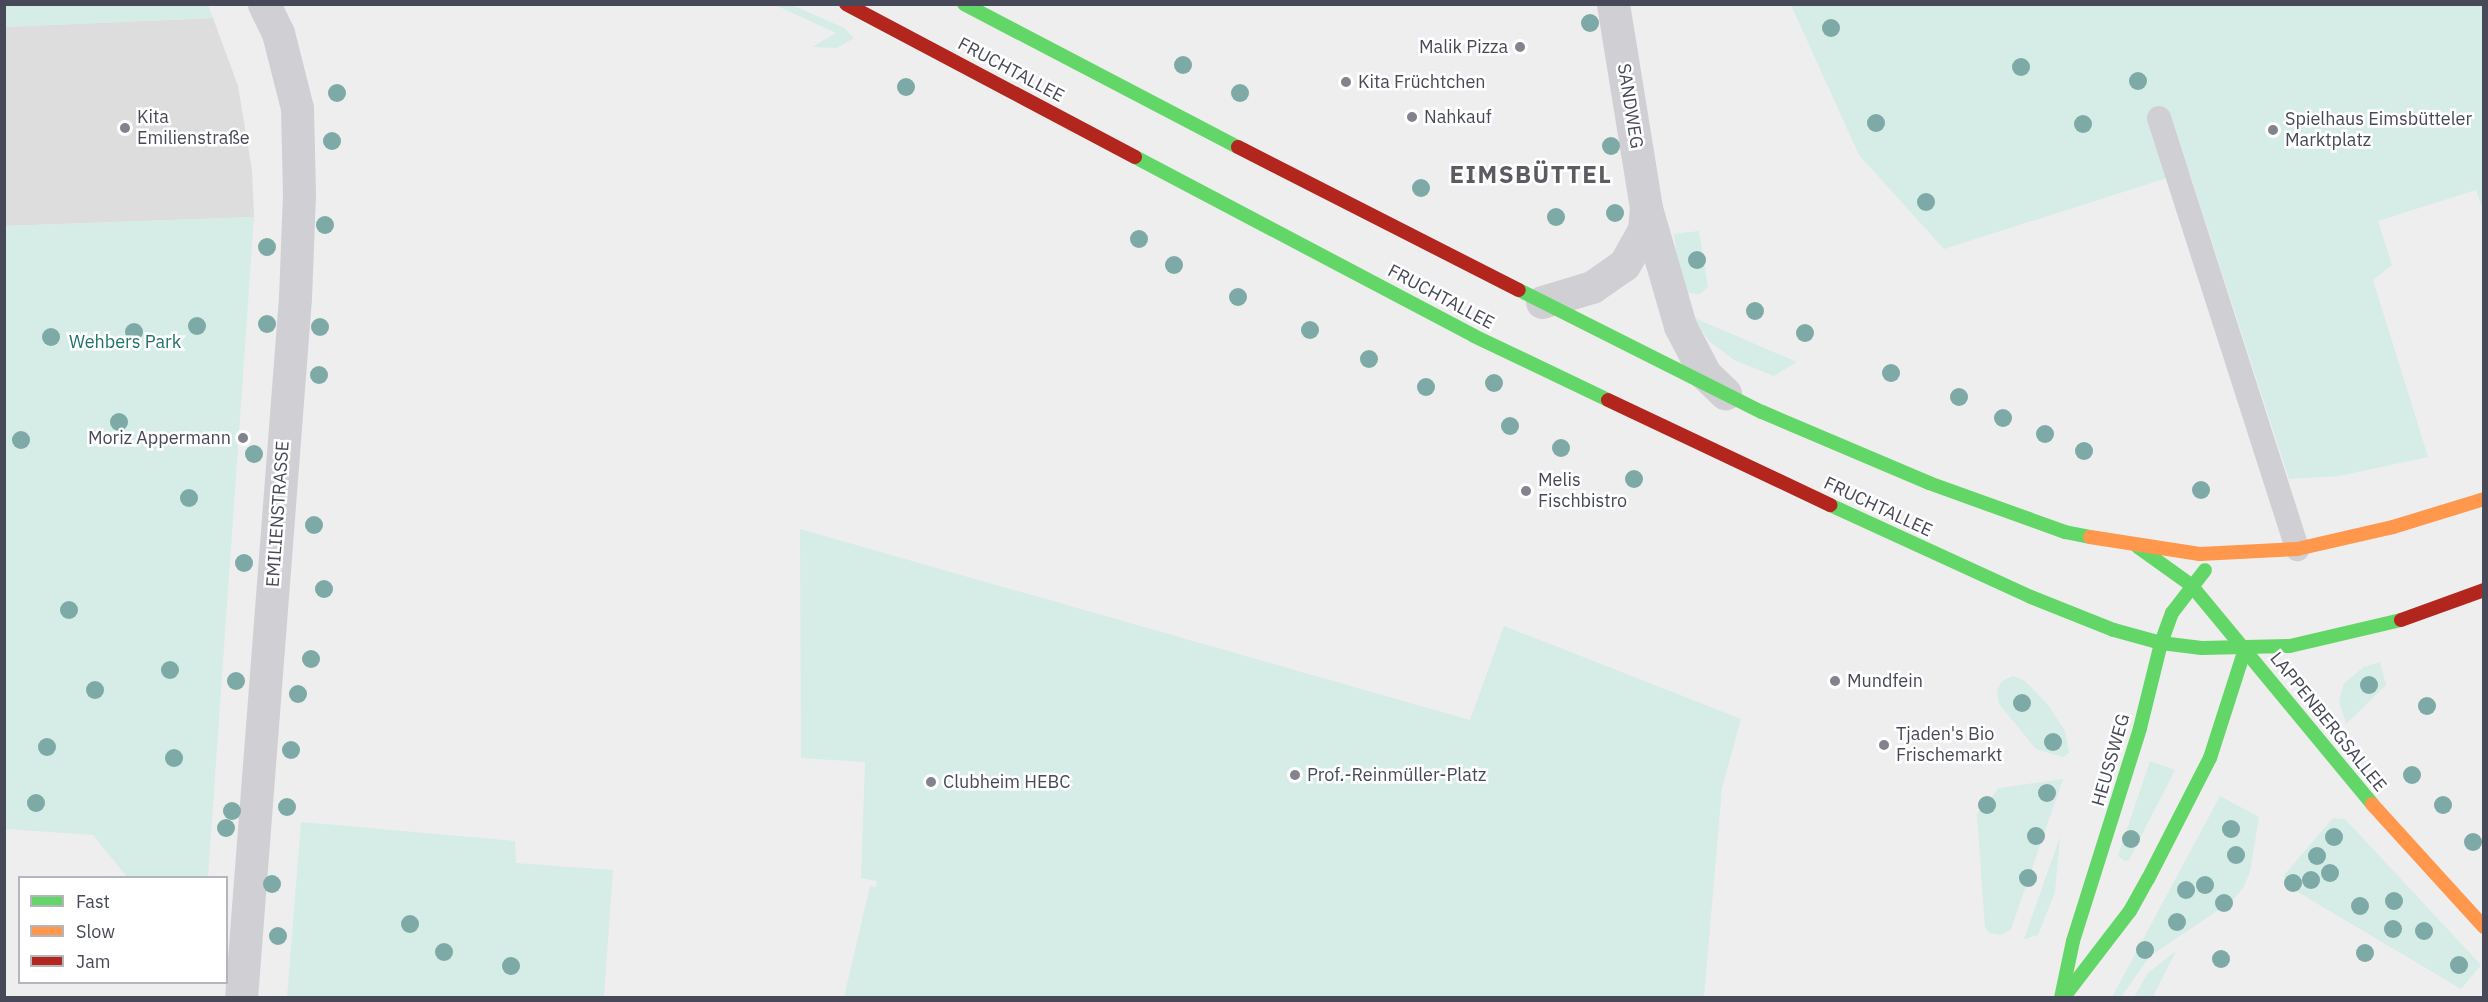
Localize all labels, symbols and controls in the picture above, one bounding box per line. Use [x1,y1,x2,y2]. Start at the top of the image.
street label: FRUCHTALLEE [954,33,1068,107]
place label: Malik Pizza [1419,36,1508,58]
marker: Malik Pizza [1513,40,1527,54]
street label: SANDWEG [1613,62,1647,150]
place label: Kita Früchtchen [1358,71,1486,93]
marker: Kita Früchtchen [1339,75,1353,89]
place label: Nahkauf [1424,106,1492,128]
place label: Kita Emilienstraße [137,107,250,150]
place label: Spielhaus Eimsbütteler Marktplatz [2285,109,2472,152]
marker: Nahkauf [1405,110,1419,124]
marker: Kita Emilienstraße [118,121,132,135]
marker: Spielhaus Eimsbütteler Marktplatz [2266,123,2280,137]
district label: EIMSBÜTTEL [1450,161,1612,189]
street label: FRUCHTALLEE [1384,260,1498,334]
park label: Wehbers Park [69,331,181,353]
place label: Moriz Appermann [88,427,231,449]
marker: Moriz Appermann [236,431,250,445]
street label: EMILIENSTRASSE [262,440,294,588]
place label: Melis Fischbistro [1538,470,1627,512]
street label: FRUCHTALLEE [1820,472,1936,542]
marker: Melis Fischbistro [1519,484,1533,498]
street label: LAPPENBERGSALLEE [2265,648,2391,796]
place label: Mundfein [1847,670,1923,692]
marker: Mundfein [1828,674,1842,688]
street label: HEUSSWEG [2087,711,2135,809]
place label: Tjaden's Bio Frischemarkt [1896,724,2002,766]
marker: Tjaden's Bio Frischemarkt [1877,738,1891,752]
place label: Prof.-Reinmüller-Platz [1307,764,1486,786]
marker: Prof.-Reinmüller-Platz [1288,768,1302,782]
place label: Clubheim HEBC [943,771,1070,793]
marker: Clubheim HEBC [924,775,938,789]
legend [18,876,228,984]
text: Fast [76,890,110,913]
text: Slow [76,920,115,943]
text: Jam [76,950,111,973]

